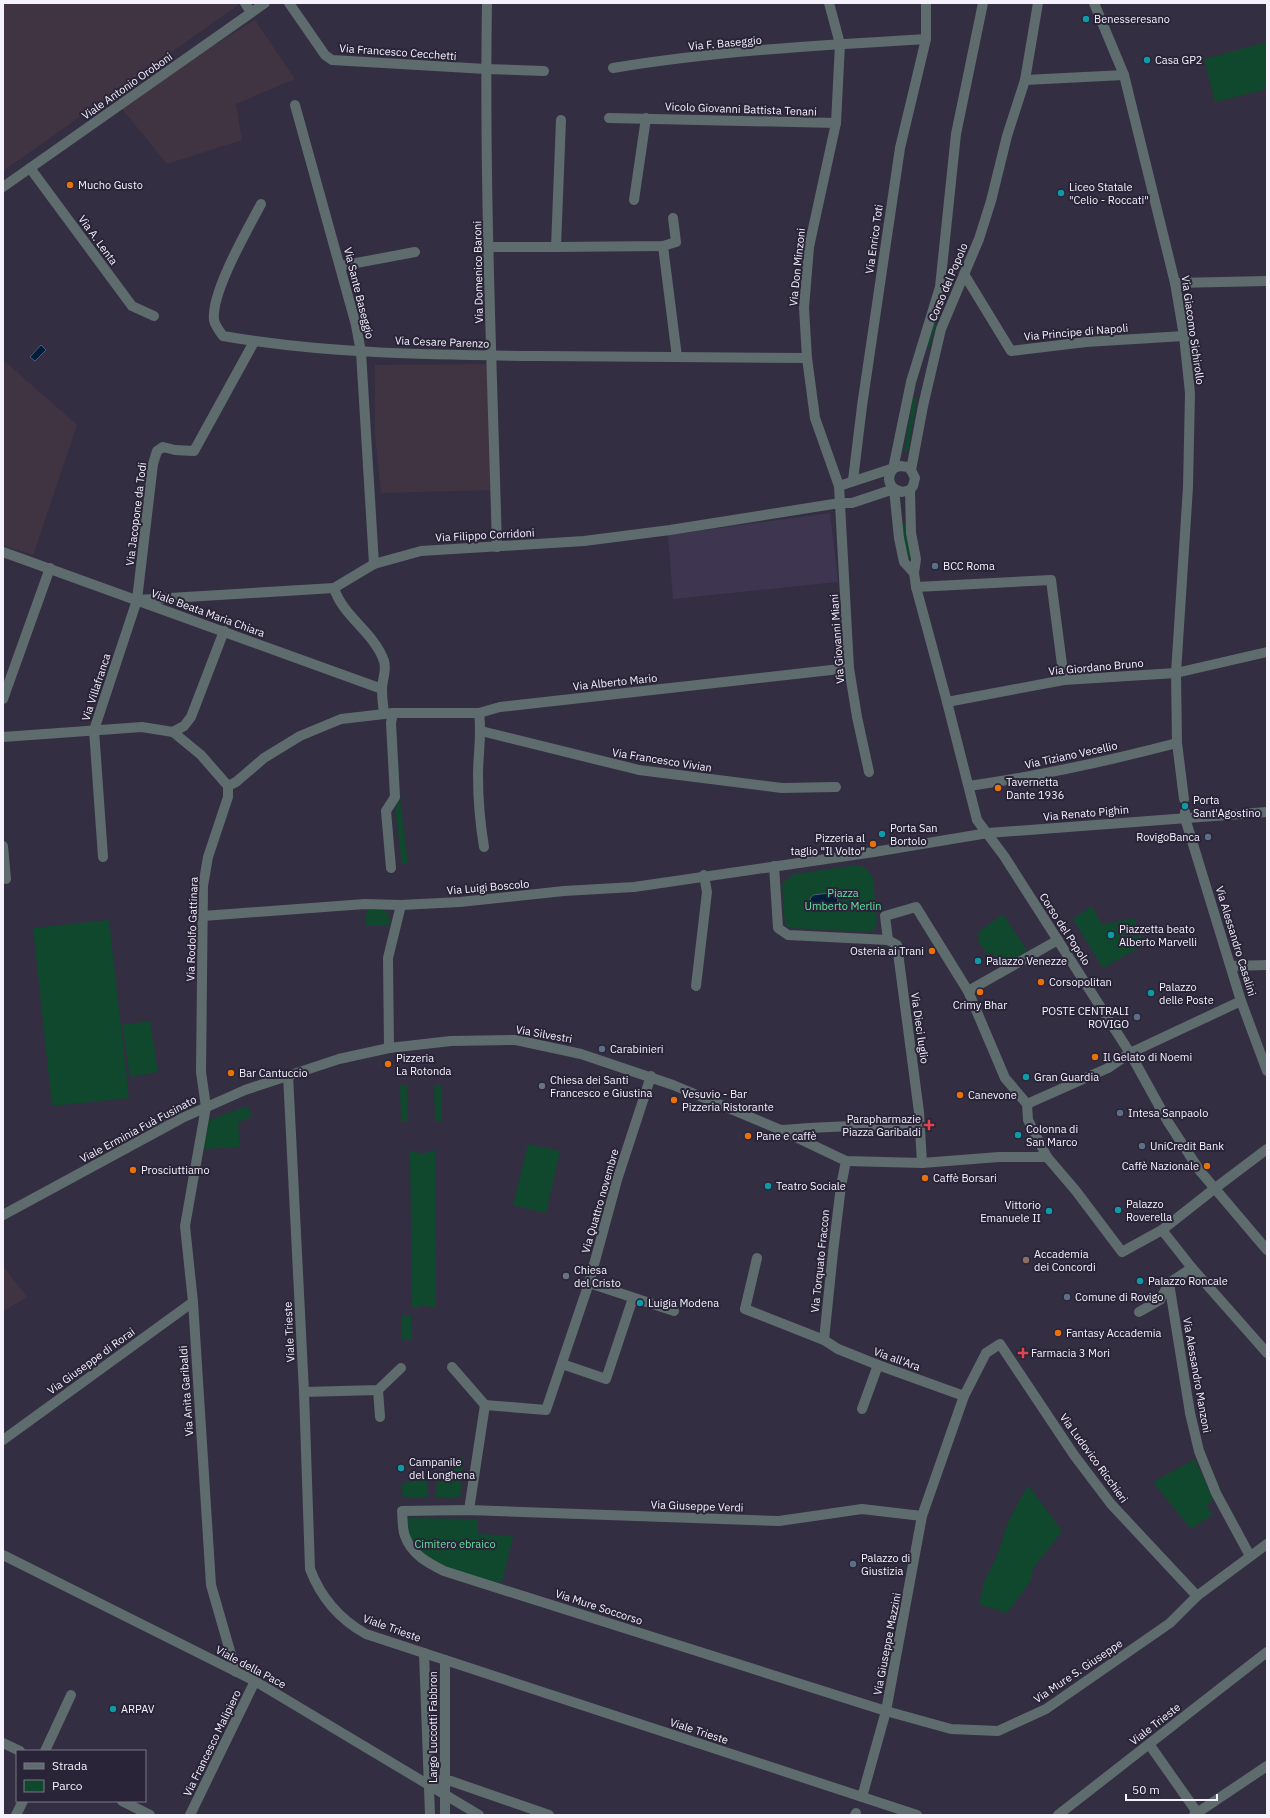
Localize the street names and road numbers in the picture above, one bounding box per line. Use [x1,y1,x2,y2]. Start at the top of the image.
street label: Via F. Baseggio [688,33,762,53]
street label: Via Francesco Cecchetti [339,41,457,63]
street label: Viale Antonio Oroboni [79,49,175,123]
street label: Vicolo Giovanni Battista Tenani [665,99,817,119]
street label: Via Enrico Toti [862,203,886,275]
street label: Via A. Lenta [75,212,121,268]
street label: Via Domenico Baroni [470,221,486,323]
street label: Via Don Minzoni [786,227,808,307]
street label: Corso del Popolo [925,241,971,323]
street label: Via Sante Baseggio [341,246,377,340]
street label: Via Giacomo Sichirollo [1178,275,1208,385]
street label: Via Principe di Napoli [1023,320,1129,344]
street label: Via Cesare Parenzo [395,333,489,351]
street label: Via Jacopone da Todi [123,461,149,567]
street label: Via Filippo Corridoni [435,525,535,545]
street label: Viale Beata Maria Chiara [149,586,267,640]
street label: Via Giovanni Miani [827,594,847,684]
street label: Via Villafranca [78,651,114,723]
street label: Via Giordano Bruno [1048,656,1144,678]
street label: Via Alberto Mario [572,671,658,693]
street label: Via Tiziano Vecellio [1023,738,1119,772]
street label: Via Francesco Vivian [611,745,713,775]
street label: Via Renato Pighin [1043,802,1129,824]
street label: Via Rodolfo Gattinara [183,876,201,982]
street label: Via Luigi Boscolo [446,876,530,898]
street label: Via Alessandro Casalini [1213,884,1259,998]
street label: Corso del Popolo [1036,890,1094,968]
street label: Via Dieci luglio [908,991,932,1065]
street label: Via Silvestri [515,1022,573,1046]
street label: Viale Erminia Fuà Fusinato [77,1092,199,1166]
street label: Via Quattro novembre [578,1147,622,1255]
street label: Via Torquato Fraccon [808,1209,832,1313]
street label: Viale Trieste [280,1301,298,1363]
street label: Via Alessandro Manzoni [1180,1316,1214,1434]
street label: Via Giuseppe di Rorai [45,1325,137,1397]
street label: Via all'Ara [872,1344,922,1374]
street label: Via Anita Garibaldi [176,1345,196,1437]
street label: Via Ludovico Ricchieri [1057,1411,1131,1505]
street label: Via Giuseppe Verdi [650,1497,744,1515]
street label: Via Mure Soccorso [554,1586,644,1628]
street label: Via Giuseppe Mazzini [870,1592,904,1696]
street label: Viale Trieste [361,1611,423,1645]
street label: Via Mure S. Giuseppe [1031,1636,1125,1706]
street label: Viale della Pace [213,1643,289,1691]
street label: Largo Luccotti Fabbron [426,1671,440,1783]
street label: Via Francesco Malipiero [180,1687,244,1799]
street label: Viale Trieste [1127,1700,1183,1748]
street label: Viale Trieste [668,1715,730,1747]

